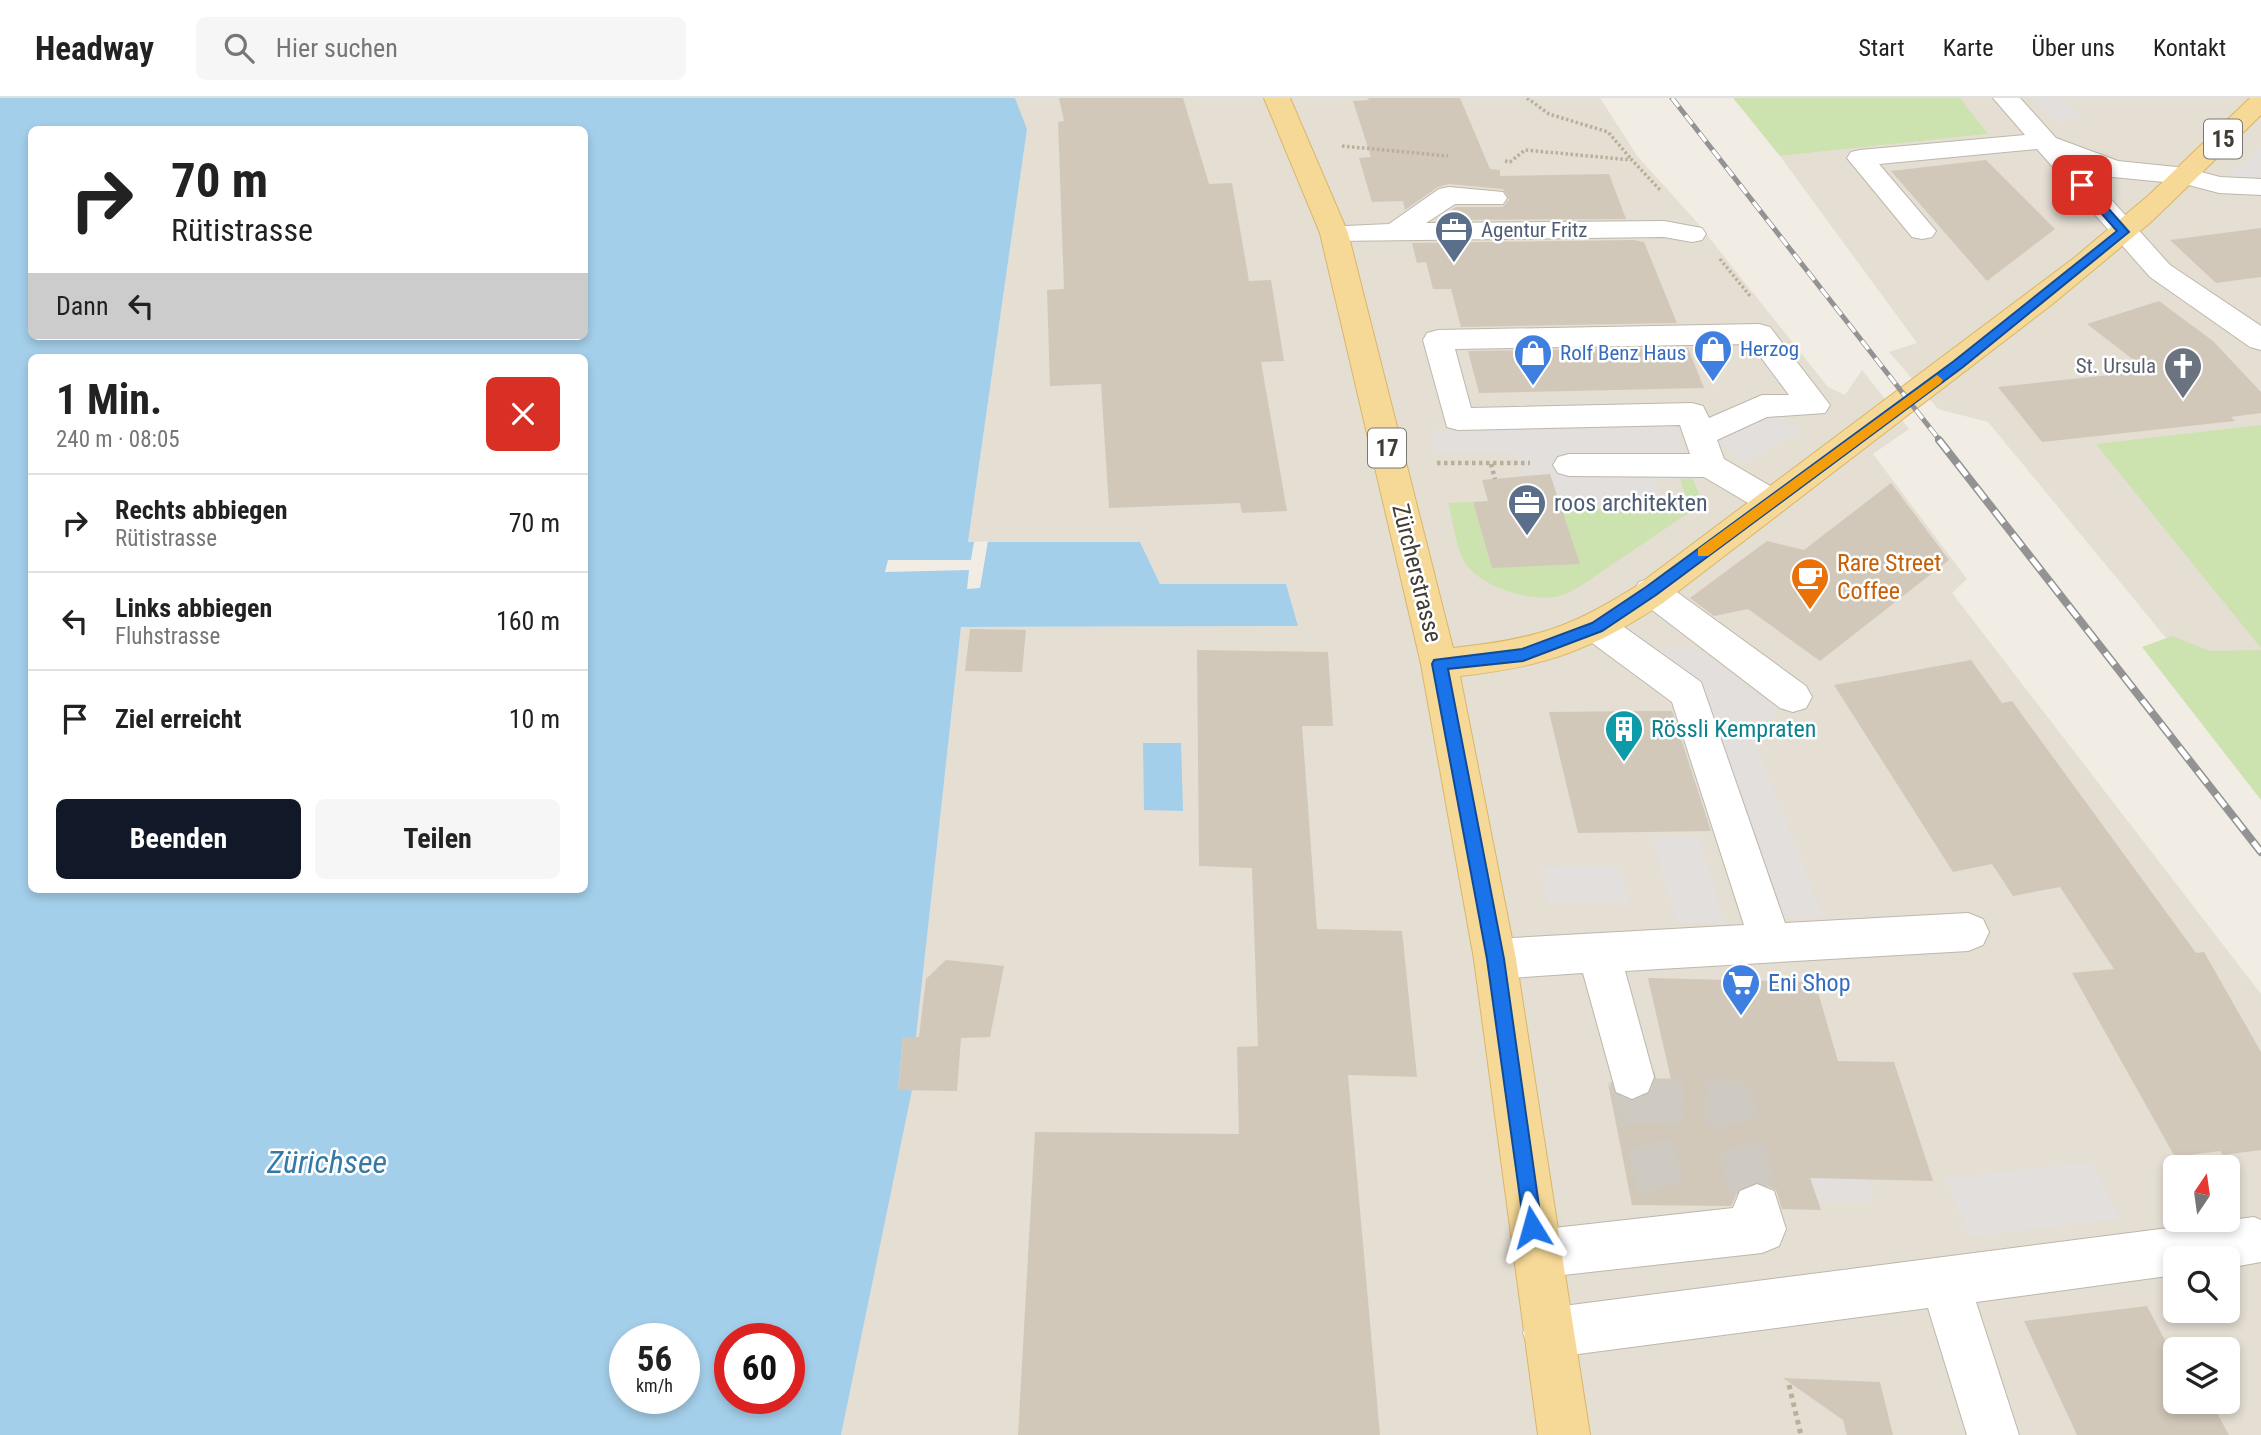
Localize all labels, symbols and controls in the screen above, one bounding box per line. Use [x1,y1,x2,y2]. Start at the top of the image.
search box [196,17,686,80]
text: Headway [35,29,154,68]
icon: search [220,29,258,67]
text: Hier suchen [276,33,398,63]
text: Start [1859,34,1905,62]
text: Karte [1943,34,1993,62]
text: Über uns [2031,34,2115,62]
text: Kontakt [2153,34,2226,62]
road number: 15 [2204,120,2242,158]
text: 70 m [171,152,268,209]
icon: right [56,154,147,245]
pin [2052,155,2112,215]
icon: arrive [2063,166,2101,204]
office icon: Agentur Fritz [1433,209,1475,264]
text: Rütistrasse [171,211,313,249]
place label: Agentur Fritz [1481,218,1588,242]
icon: left [122,287,160,325]
text: Dann [56,291,108,321]
shop icon: Herzog [1692,328,1734,383]
shop icon: Rolf Benz Haus [1512,332,1554,387]
place label: Herzog [1740,337,1799,361]
place label: Rolf Benz Haus [1560,341,1686,365]
church icon: St. Ursula [2162,345,2204,400]
place label: St. Ursula [2076,354,2156,378]
text: 1 Min. [56,375,162,424]
button: close [486,377,560,451]
text: 240 m · 08:05 [56,426,180,453]
road number: 17 [1368,428,1406,468]
office icon: roos architekten [1506,482,1548,537]
place label: roos architekten [1554,489,1708,517]
text: Rechts abbiegen [115,495,288,525]
street label: Zürcherstrasse [1386,501,1448,645]
icon: right [56,504,94,542]
text: 70 m [509,508,560,538]
text: Rütistrasse [115,525,217,552]
place label: Rare Street Coffee [1837,549,1941,605]
cafe icon: Rare Street Coffee [1789,556,1831,611]
text: Links abbiegen [115,593,272,623]
icon: left [56,602,94,640]
text: 160 m [496,606,560,636]
text: Fluhstrasse [115,623,220,650]
icon: arrive [56,700,94,738]
text: Ziel erreicht [115,704,241,734]
text: 10 m [509,704,560,734]
building icon: Rössli Kempraten [1603,708,1645,763]
place label: Rössli Kempraten [1651,715,1816,743]
button: Beenden [56,799,301,879]
button: Teilen [315,799,560,879]
supermarket icon: Eni Shop [1720,962,1762,1017]
place label: Eni Shop [1768,969,1851,997]
water label: Zürichsee [266,1143,387,1181]
north arrow [2163,1155,2240,1232]
map controls [2163,1155,2240,1414]
position arrow [1495,1190,1569,1264]
button: search [2163,1246,2240,1323]
speed limit sign: 60 [714,1323,805,1414]
button: layers [2163,1337,2240,1414]
text: 56 [637,1339,672,1380]
text: km/h [636,1375,673,1396]

